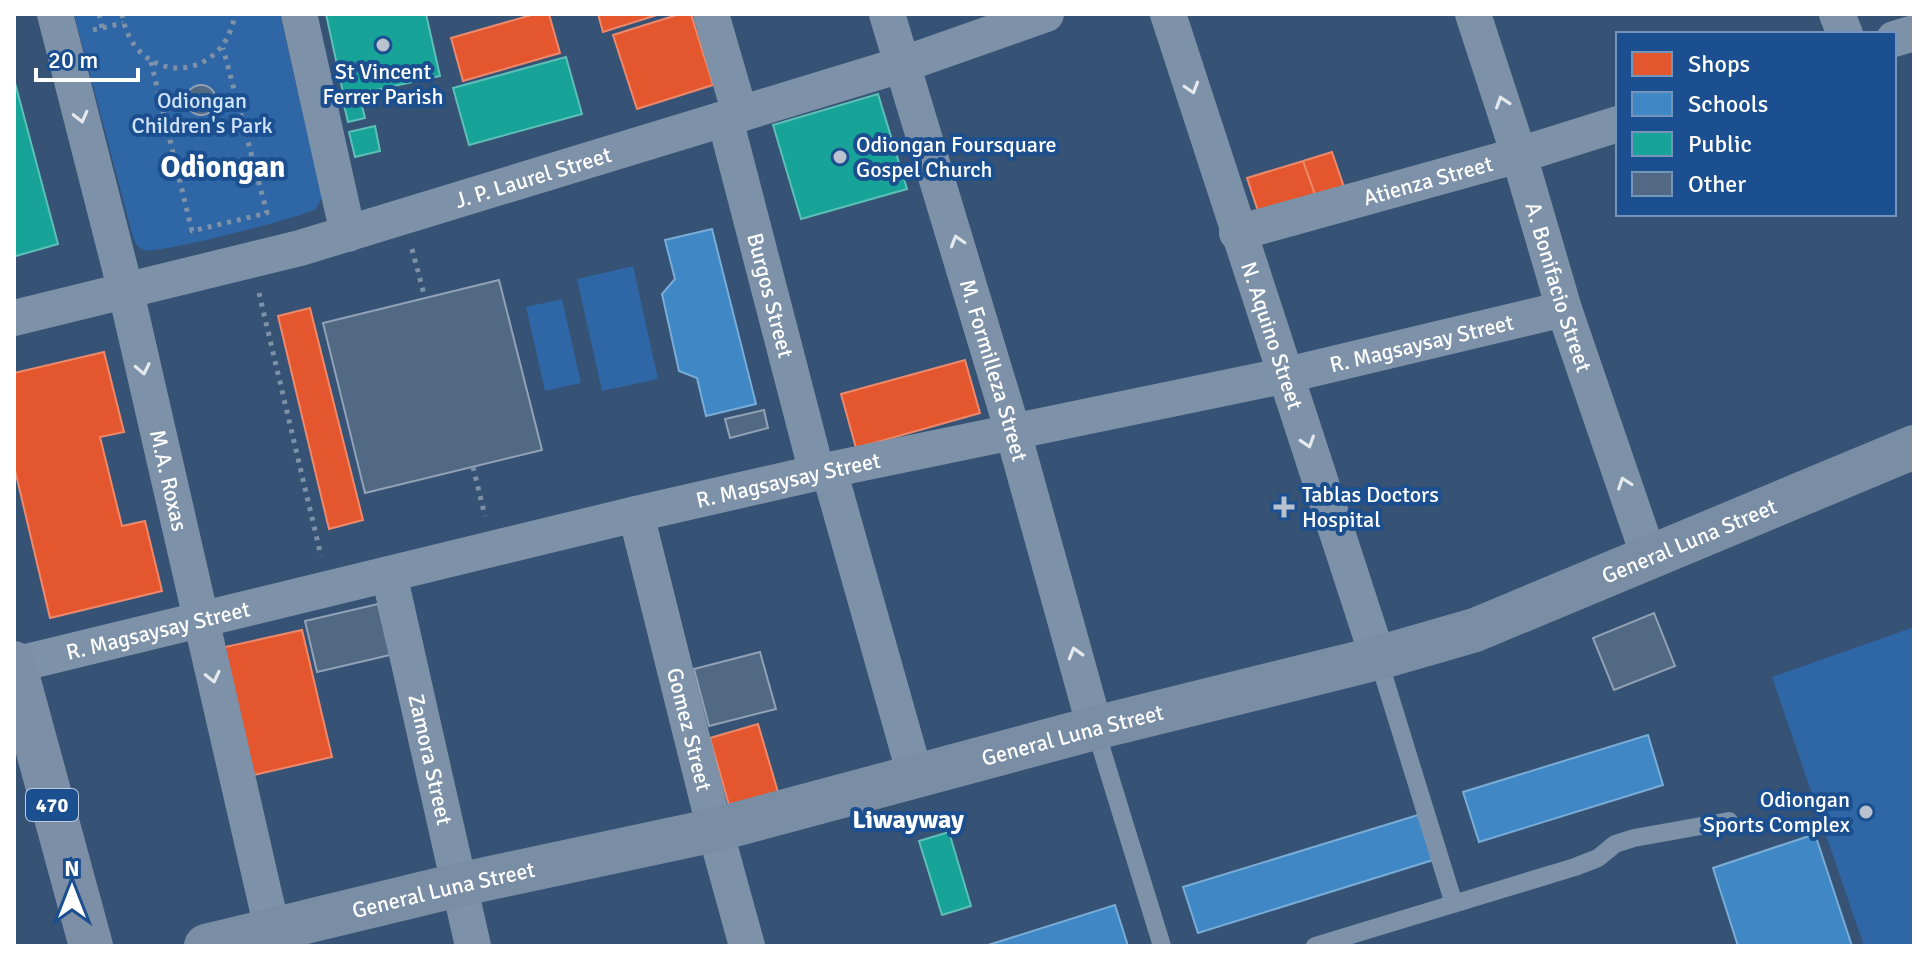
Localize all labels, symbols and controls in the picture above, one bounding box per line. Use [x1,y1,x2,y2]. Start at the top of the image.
scale bar [36,32,138,82]
legend [1616,32,1896,216]
marker: St Vincent Ferrer Parish [374,36,392,54]
text: 20 m [48,45,98,75]
text: Shops [1688,49,1750,79]
place label: St Vincent Ferrer Parish [323,58,443,110]
one-way arrow [1182,81,1198,95]
park label: Odiongan Children's Park [131,87,273,139]
text: Schools [1688,89,1768,119]
one-way arrow [1495,96,1511,110]
one-way arrow [72,109,89,123]
text: Public [1688,129,1752,159]
place label: Odiongan Foursquare Gospel Church [856,131,1057,183]
street label: J. P. Laurel Street [452,140,615,214]
marker: Odiongan Foursquare Gospel Church [831,148,849,166]
district label: Odiongan [160,149,286,186]
street label: Atienza Street [1360,149,1496,211]
text: Other [1688,169,1746,199]
street label: A. Bonifacio Street [1520,199,1598,375]
street label: Burgos Street [742,230,800,361]
one-way arrow [950,235,966,249]
street label: N. Aquino Street [1236,258,1310,413]
street label: M. Formilleza Street [954,276,1034,465]
street label: R. Magsaysay Street [1327,308,1516,378]
one-way arrow [134,362,151,376]
street label: M.A. Roxas [144,427,194,534]
one-way arrow [1299,434,1315,448]
street label: R. Magsaysay Street [693,446,883,513]
one-way arrow [1617,477,1633,491]
place label: Tablas Doctors Hospital [1302,481,1439,533]
street label: General Luna Street [1598,492,1781,589]
marker: Tablas Doctors Hospital [1273,496,1295,518]
street label: R. Magsaysay Street [63,595,253,665]
one-way arrow [1067,646,1084,660]
street label: Gomez Street [661,665,718,794]
one-way arrow [204,670,221,684]
street label: Zamora Street [403,691,459,828]
street label: General Luna Street [978,698,1166,771]
place label: Odiongan Sports Complex [1703,786,1850,838]
road number: 470 [26,789,78,821]
marker: Odiongan Sports Complex [1857,803,1875,821]
district label: Liwayway [852,804,964,836]
north arrow [32,848,112,928]
text: N [64,855,80,882]
street label: General Luna Street [349,855,538,924]

